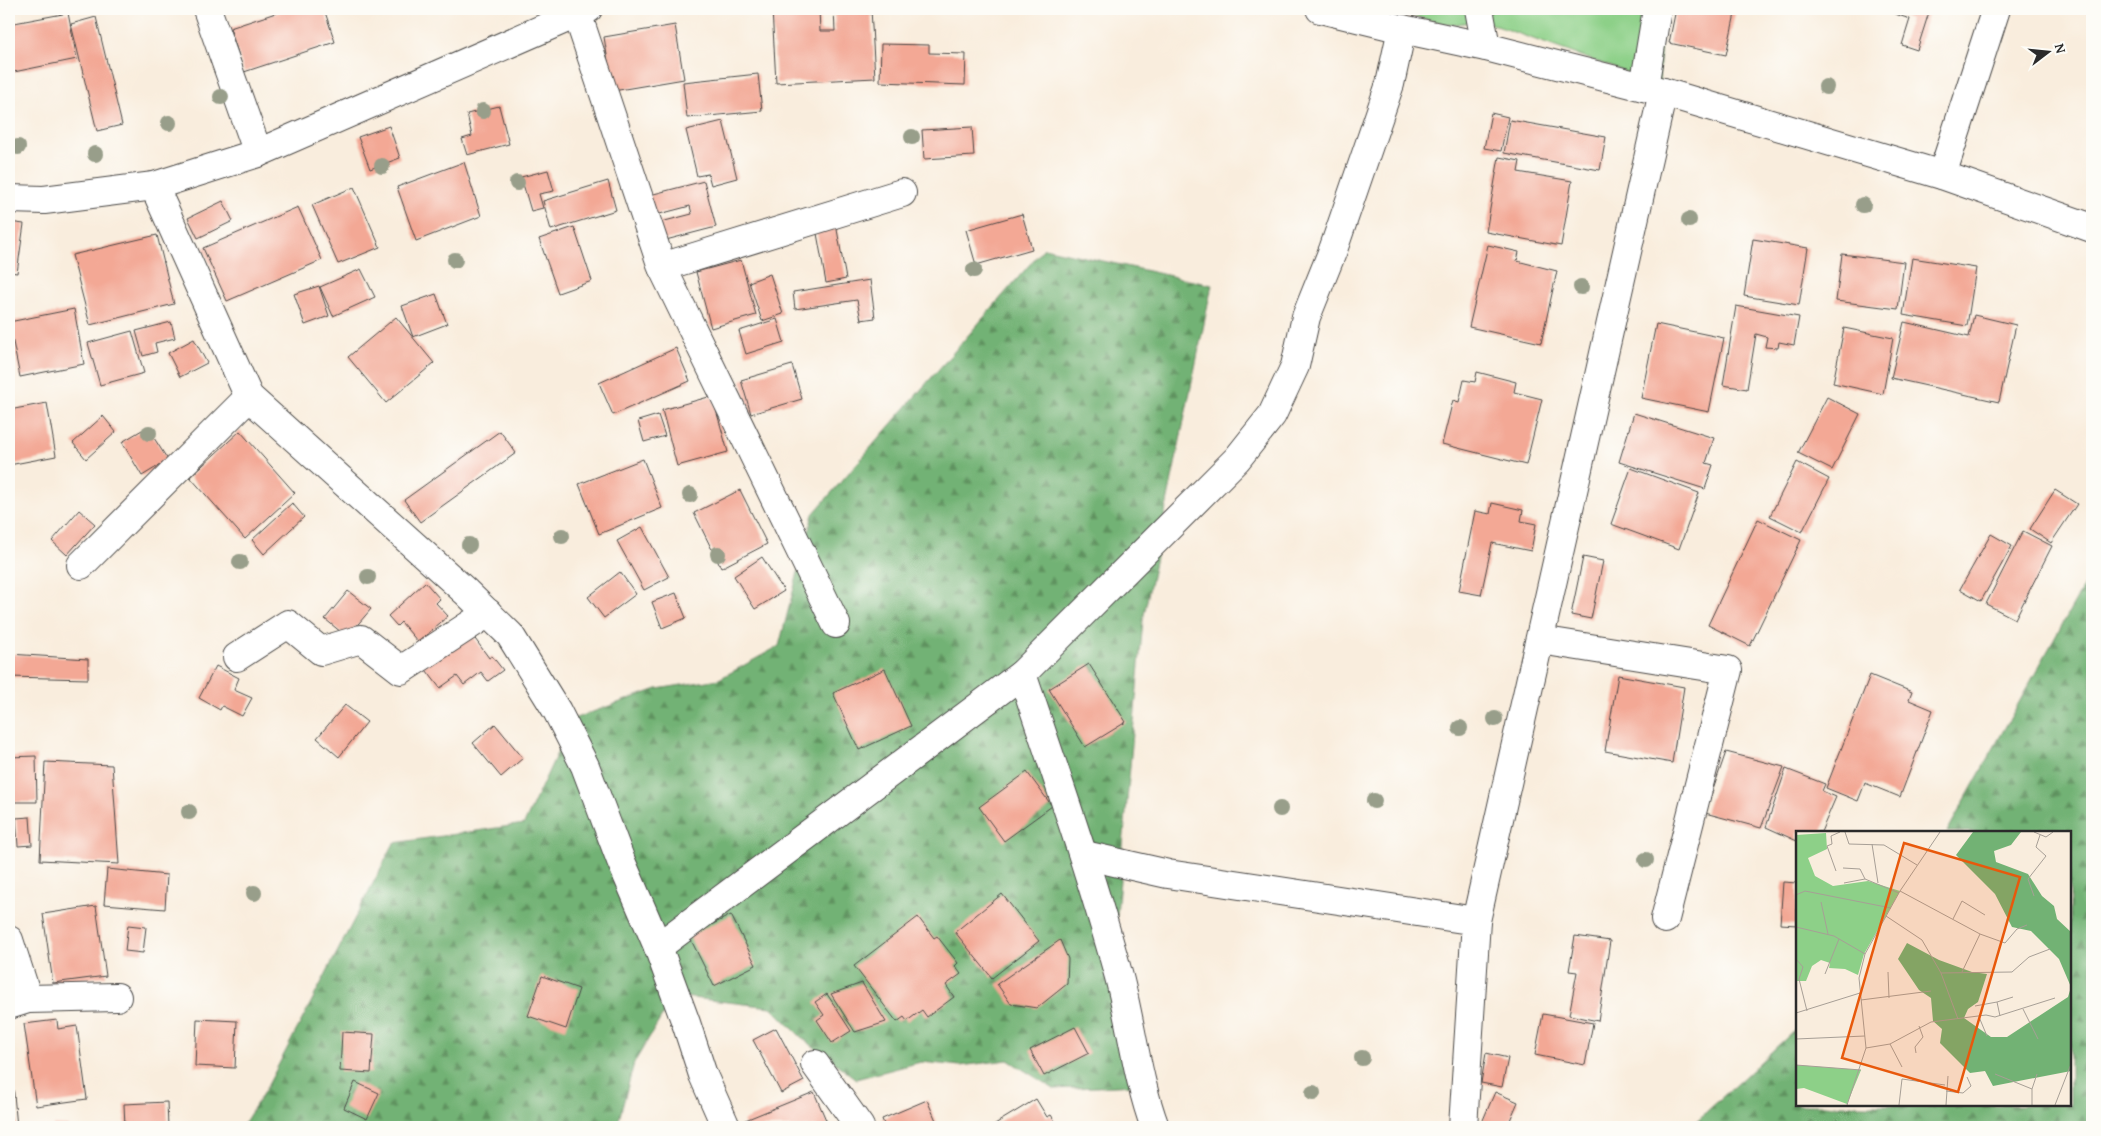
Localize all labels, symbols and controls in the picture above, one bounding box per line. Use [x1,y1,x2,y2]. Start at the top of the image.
north arrow [2024,28,2074,78]
text: N [2050,41,2072,56]
inset map [1796,831,2071,1106]

